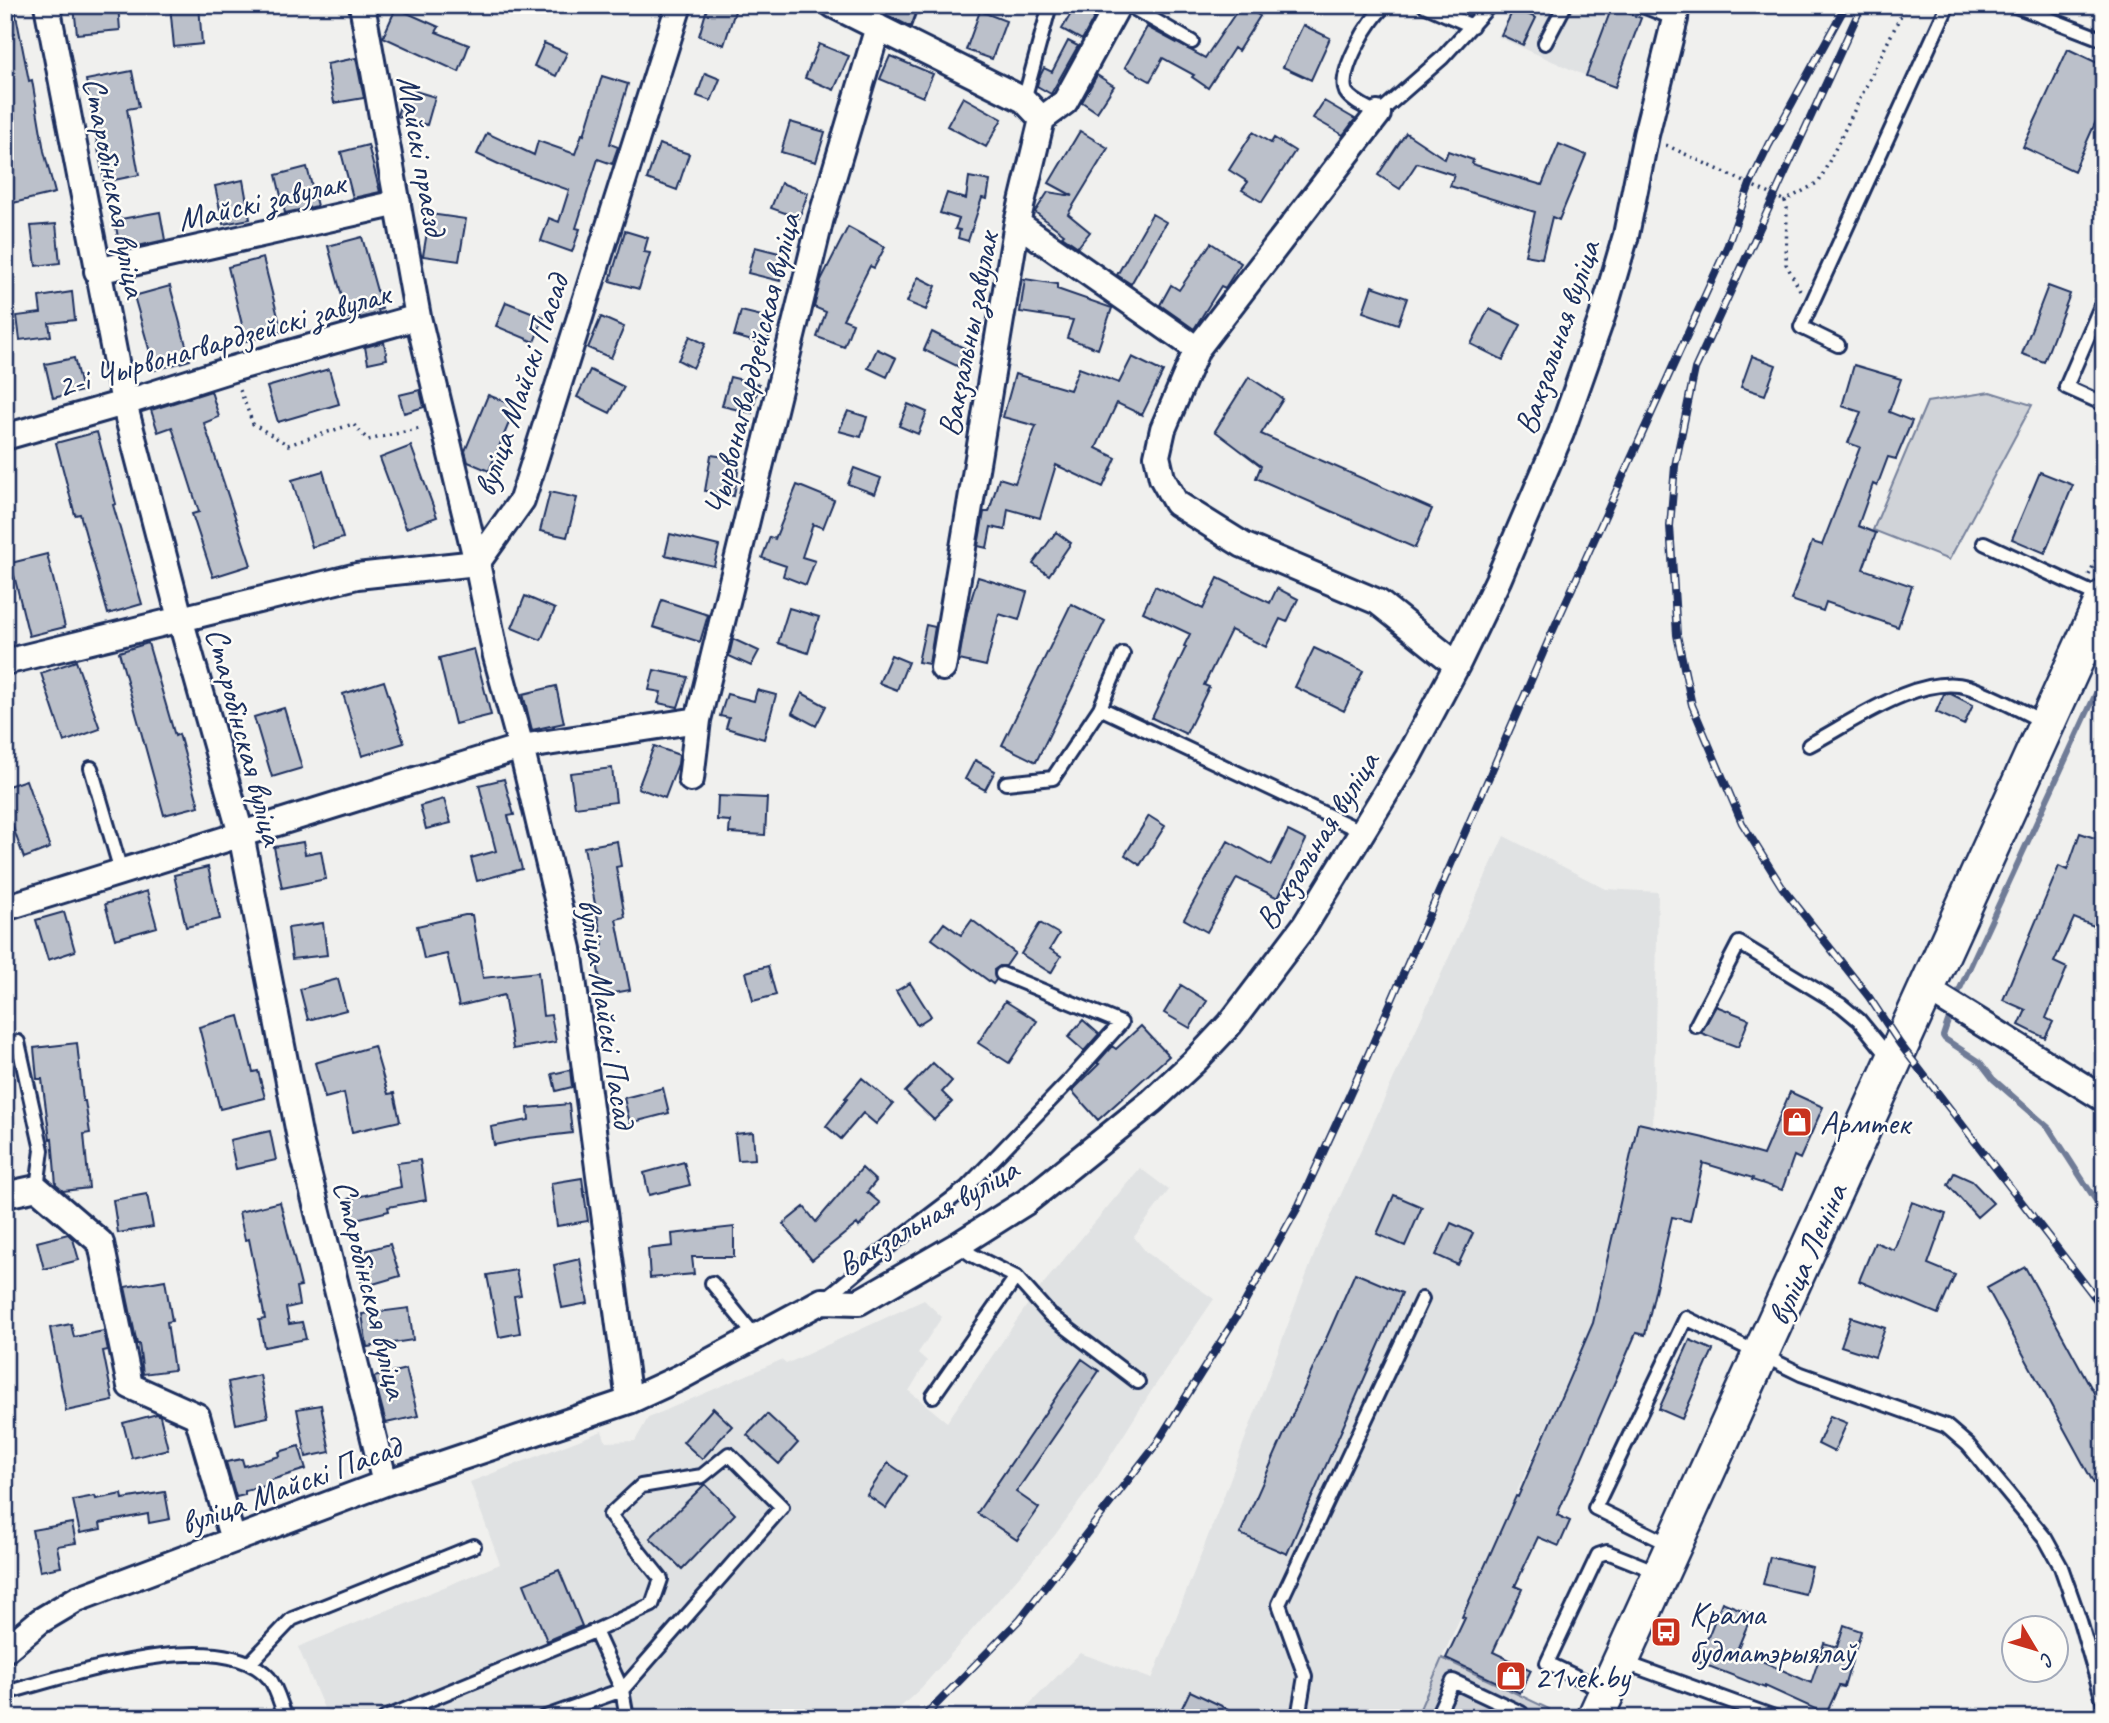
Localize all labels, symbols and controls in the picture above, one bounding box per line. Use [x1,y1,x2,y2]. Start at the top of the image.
street label: Майскі праезд [387,72,457,242]
street label: Старобінская вуліца [73,74,157,303]
street label: Майскі завулак [173,161,352,241]
street label: Чырвонагвардзейская вуліца [694,206,810,520]
street label: Вакзальны завулак [928,226,1009,440]
street label: Вакзальная вуліца [1504,232,1611,440]
street label: вуліца Майскі Пасад [463,266,580,502]
street label: 2-і Чырвонагвардзейскі завулак [52,272,397,408]
street label: Старобінская вуліца [196,623,295,852]
street label: Вакзальная вуліца [1245,741,1390,937]
street label: вуліца Майскі Пасад [568,896,646,1134]
place label: Армтек [1820,1102,1912,1144]
shop icon: Армтек [1780,1105,1814,1139]
street label: Вакзальная вуліца [829,1147,1028,1286]
street label: вуліца Леніна [1757,1175,1858,1332]
street label: Старобінская вуліца [324,1176,419,1405]
street label: вуліца Майскі Пасад [174,1424,410,1544]
place label: Крама будматэрыялаў [1689,1593,1858,1673]
north arrow [2000,1614,2070,1684]
bus stop icon: Крама будматэрыялаў [1649,1615,1683,1649]
text: С [2034,1648,2060,1672]
place label: 21vek.by [1534,1656,1632,1698]
shop icon: 21vek.by [1494,1659,1528,1693]

